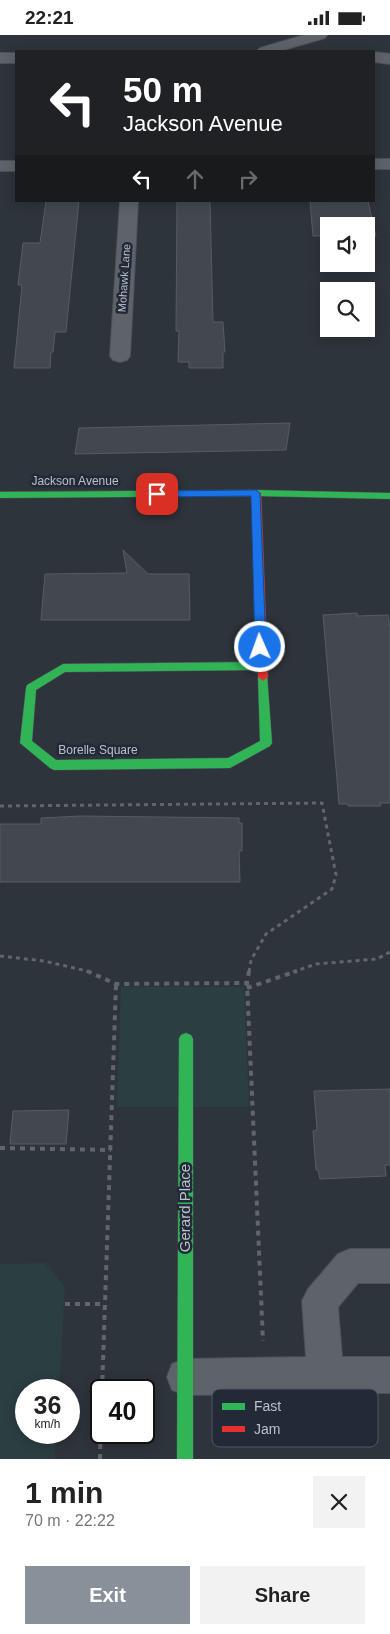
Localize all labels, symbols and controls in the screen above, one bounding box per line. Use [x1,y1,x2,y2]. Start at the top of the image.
text: 22:21 [25,7,74,28]
icon: left [40,70,105,135]
text: 50 m [123,70,203,109]
text: Jackson Avenue [123,111,283,136]
icon: left [128,165,156,193]
icon: ahead [181,165,209,193]
icon: right [234,165,262,193]
map controls [320,217,375,337]
button: sound [320,217,375,272]
street label: Mohawk Lane [116,243,132,313]
button: search [320,282,375,337]
pin [136,473,178,515]
street label: Jackson Avenue [31,474,119,488]
icon: arrive [143,480,171,508]
position arrow [233,620,285,672]
street label: Borelle Square [58,743,138,757]
street label: Gerard Place [176,1164,193,1252]
speed limit sign: 40 [90,1379,155,1444]
legend [212,1389,378,1447]
text: 36 [34,1391,61,1419]
text: Fast [254,1398,281,1414]
text: km/h [34,1417,61,1431]
text: Jam [254,1421,280,1437]
text: 1 min [25,1476,103,1509]
button: close [313,1476,365,1528]
text: 70 m · 22:22 [25,1512,115,1529]
button: Exit [25,1566,190,1624]
button: Share [200,1566,365,1624]

